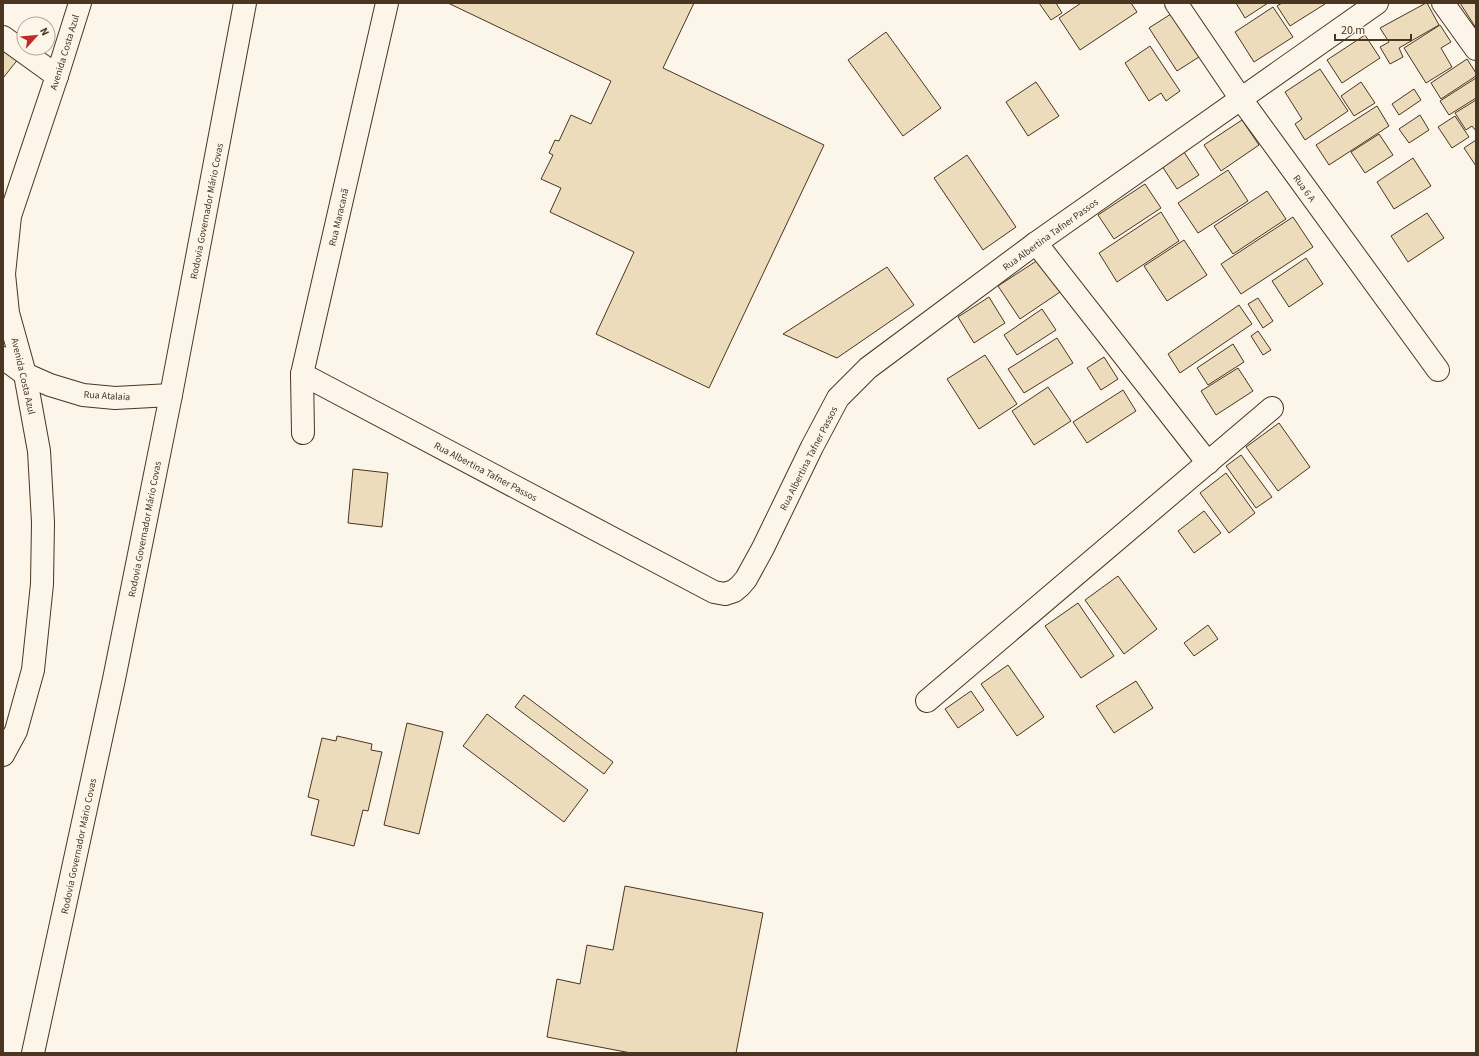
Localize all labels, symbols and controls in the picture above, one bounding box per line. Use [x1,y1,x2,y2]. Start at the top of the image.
street label: Avenida Costa Azul [47,12,83,92]
north arrow [16,16,56,56]
scale bar [1335,16,1411,42]
text: 20 m [1341,22,1365,39]
text: N [36,25,53,38]
street label: Rodovia Governador Mário Covas [187,142,227,280]
street label: Rua 6 A [1290,172,1319,206]
street label: Rua Maracanã [326,187,352,247]
street label: Rua Albertina Tafner Passos [1000,195,1101,274]
street label: Avenida Costa Azul [7,336,39,416]
street label: Rua Atalaia [83,388,131,404]
street label: Rua Albertina Tafner Passos [777,404,841,513]
street label: Rua Albertina Tafner Passos [431,439,540,505]
street label: Rodovia Governador Mário Covas [125,460,165,598]
street label: Rodovia Governador Mário Covas [58,777,100,915]

